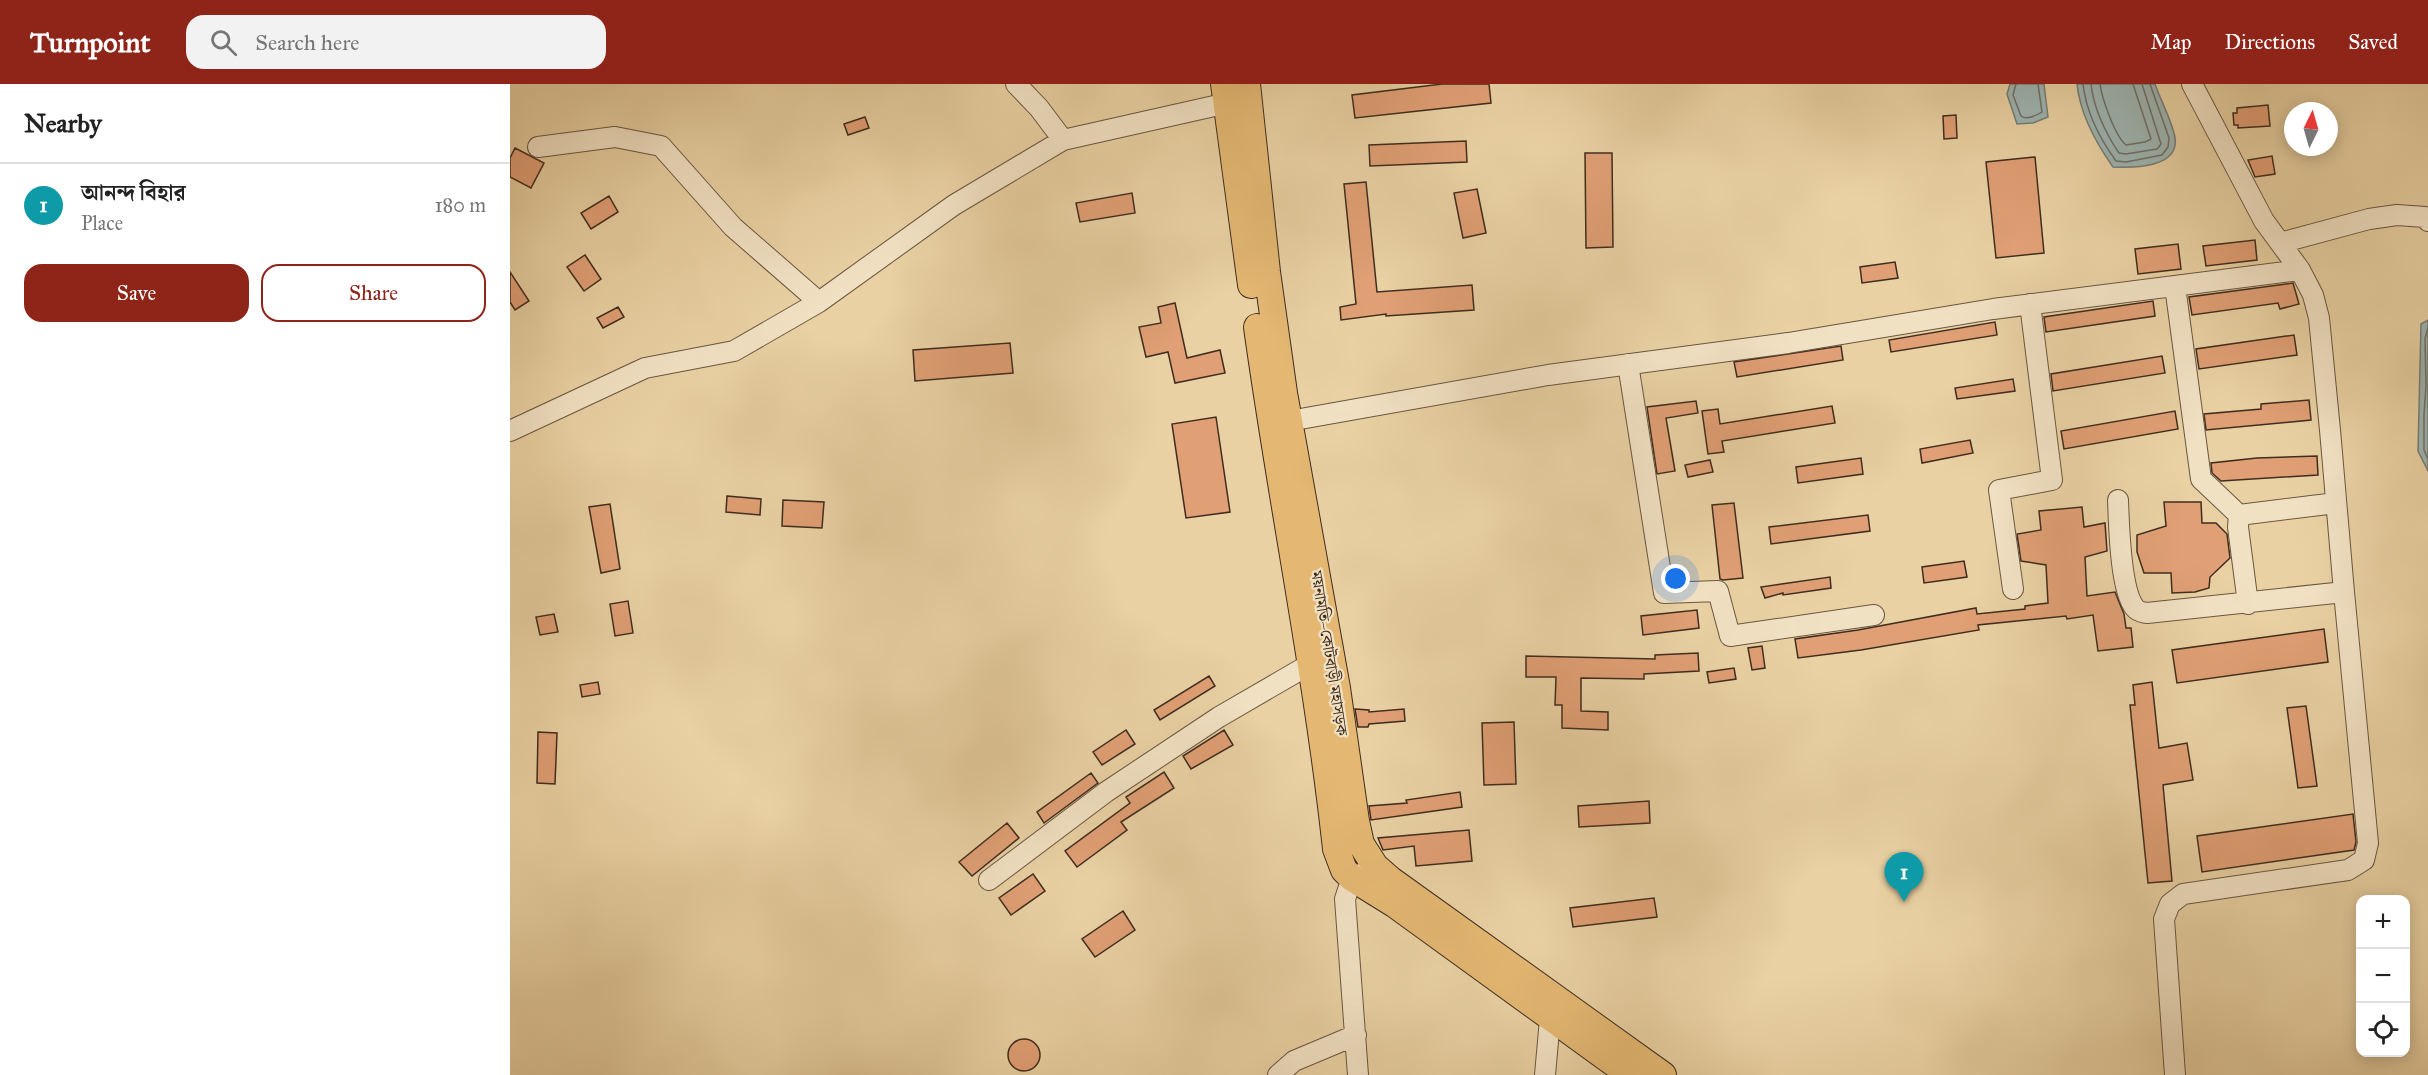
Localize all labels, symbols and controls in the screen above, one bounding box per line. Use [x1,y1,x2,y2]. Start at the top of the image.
search box [186,15,606,69]
text: Turnpoint [30,25,150,60]
icon: search [207,26,240,59]
text: Search here [255,29,359,56]
text: Map [2151,29,2192,55]
text: Directions [2225,29,2315,55]
text: Saved [2348,29,2398,55]
north arrow [2284,102,2338,156]
text: Nearby [24,107,102,139]
text: আনন্দ বিহার [81,179,186,206]
text: 1 [40,193,47,217]
text: 180 m [435,193,486,217]
text: Place [81,211,123,235]
button: Save [24,264,249,322]
button: Share [261,264,486,322]
your location [1661,564,1690,593]
street label: ময়নামতি–কোটবাড়ী মহাসড়ক [1307,568,1352,738]
pin: 1 [1884,852,1924,902]
map controls [2356,895,2410,1057]
button: + [2356,895,2410,949]
button: − [2356,949,2410,1003]
button: locate [2356,1003,2410,1057]

